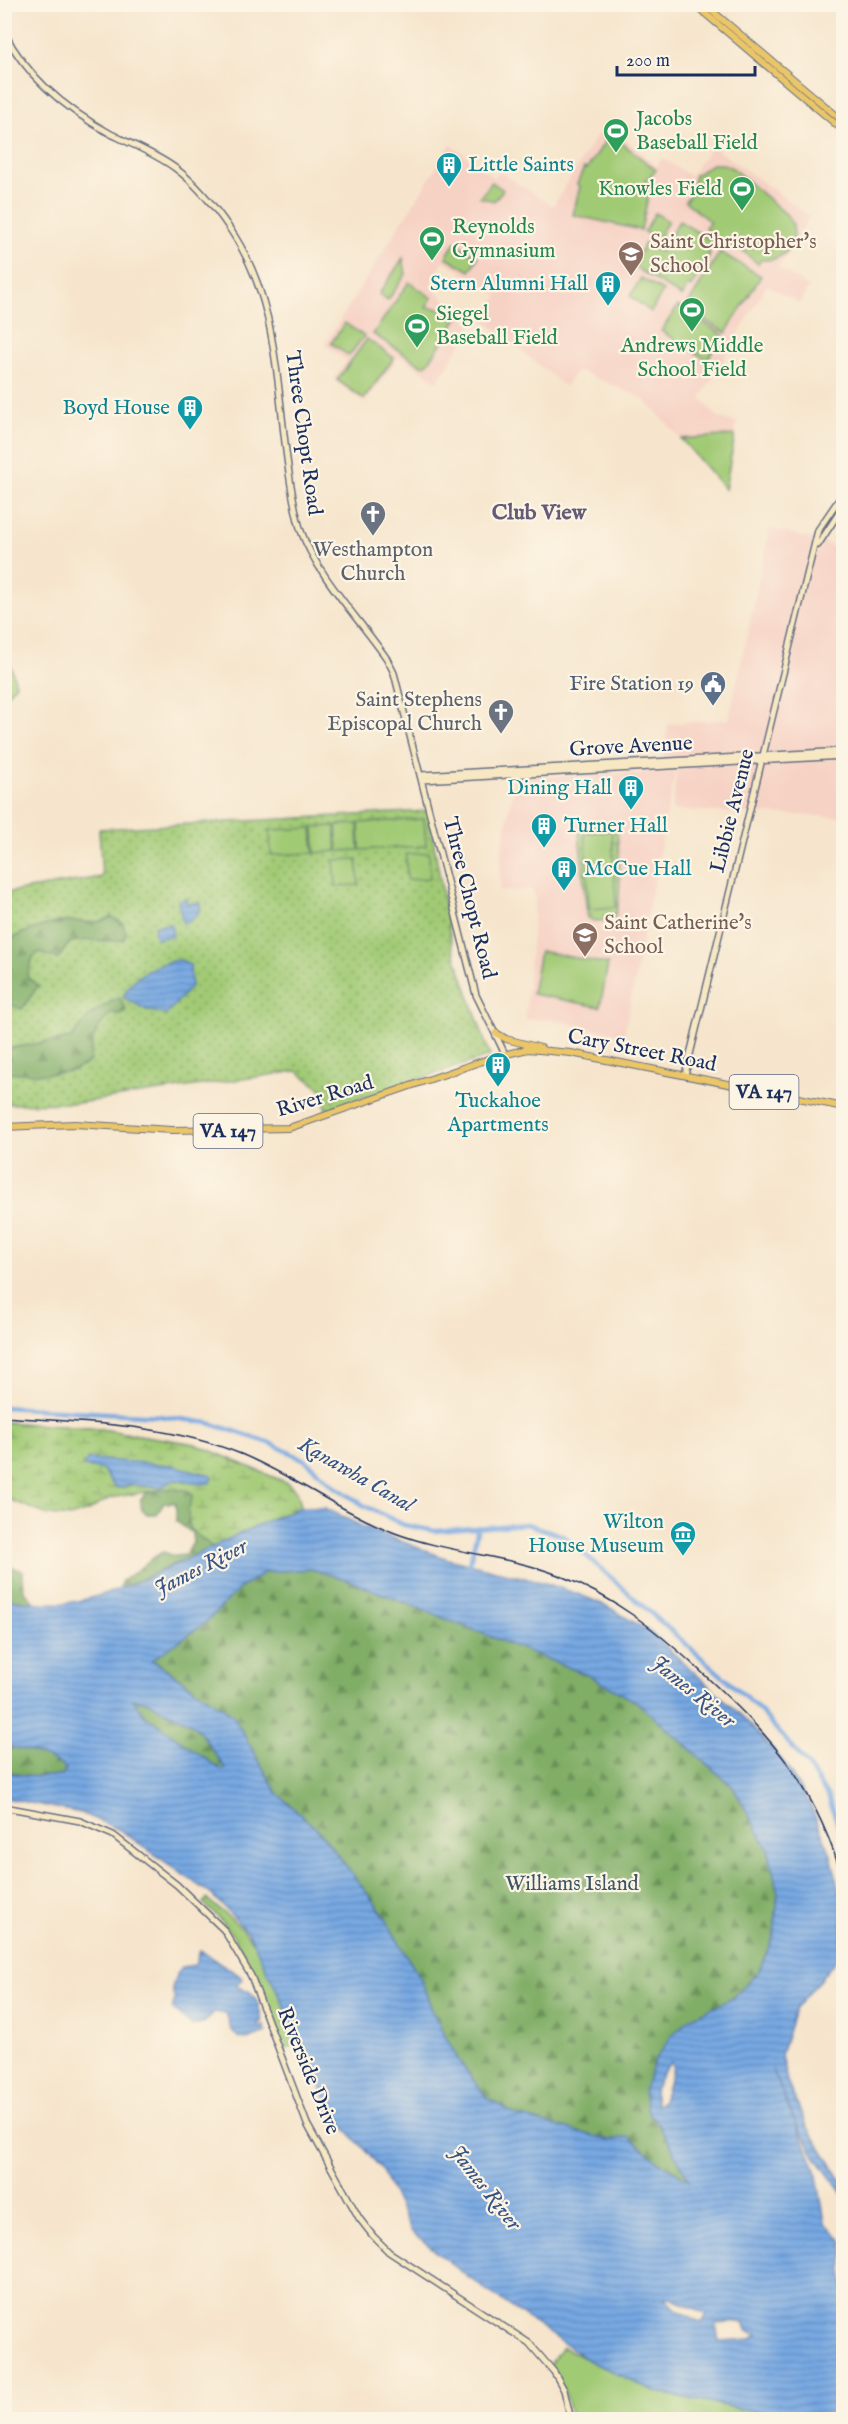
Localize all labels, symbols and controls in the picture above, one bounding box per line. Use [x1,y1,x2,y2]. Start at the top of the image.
scale bar [617,39,755,77]
text: 200 m [626,50,670,73]
place label: Jacobs Baseball Field [634,106,759,157]
sports icon: Jacobs Baseball Field [601,116,631,154]
building icon: Little Saints [434,150,464,188]
place label: Little Saints [468,152,574,179]
sports icon: Knowles Field [727,174,757,212]
place label: Knowles Field [598,176,723,203]
place label: Reynolds Gymnasium [452,214,556,265]
sports icon: Reynolds Gymnasium [417,224,447,262]
place label: Saint Christopher's School [650,229,817,280]
school or university icon: Saint Christopher's School [616,239,646,277]
building icon: Stern Alumni Hall [593,269,623,307]
place label: Stern Alumni Hall [430,271,588,298]
sports icon: Andrews Middle School Field [677,295,707,333]
place label: Siegel Baseball Field [436,301,559,352]
sports icon: Siegel Baseball Field [402,311,432,349]
place label: Andrews Middle School Field [620,333,764,384]
street label: Three Chopt Road [278,349,328,518]
building icon: Boyd House [175,393,205,431]
place label: Boyd House [62,395,170,422]
church icon: Westhampton Church [358,499,388,537]
district label: Club View [492,499,588,527]
place label: Westhampton Church [313,537,433,588]
public building icon: Fire Station 19 [698,669,728,707]
place label: Fire Station 19 [569,671,694,698]
place label: Saint Stephens Episcopal Church [327,687,482,738]
church icon: Saint Stephens Episcopal Church [486,697,516,735]
street label: Grove Avenue [569,730,694,764]
street label: Libbie Avenue [705,746,762,876]
building icon: Dining Hall [616,773,646,811]
place label: Dining Hall [507,775,612,802]
building icon: Turner Hall [529,811,559,849]
place label: Turner Hall [564,813,668,840]
street label: Three Chopt Road [436,814,502,983]
building icon: McCue Hall [549,854,579,892]
place label: McCue Hall [584,856,692,883]
place label: Saint Catherine's School [604,910,752,961]
school or university icon: Saint Catherine's School [570,920,600,958]
street label: Cary Street Road [565,1023,719,1079]
building icon: Tuckahoe Apartments [483,1050,513,1088]
street label: River Road [273,1069,378,1125]
road number: VA 147 [730,1075,798,1109]
place label: Tuckahoe Apartments [446,1088,549,1139]
road number: VA 147 [194,1114,262,1148]
water label: Kanawha Canal [292,1430,420,1520]
place label: Wilton House Museum [528,1509,664,1560]
museum icon: Wilton House Museum [668,1519,698,1557]
water label: James River [150,1532,254,1603]
water label: James River [645,1649,742,1736]
park label: Williams Island [505,1871,640,1898]
street label: Riverside Drive [270,2003,346,2139]
water label: James River [443,2140,528,2237]

